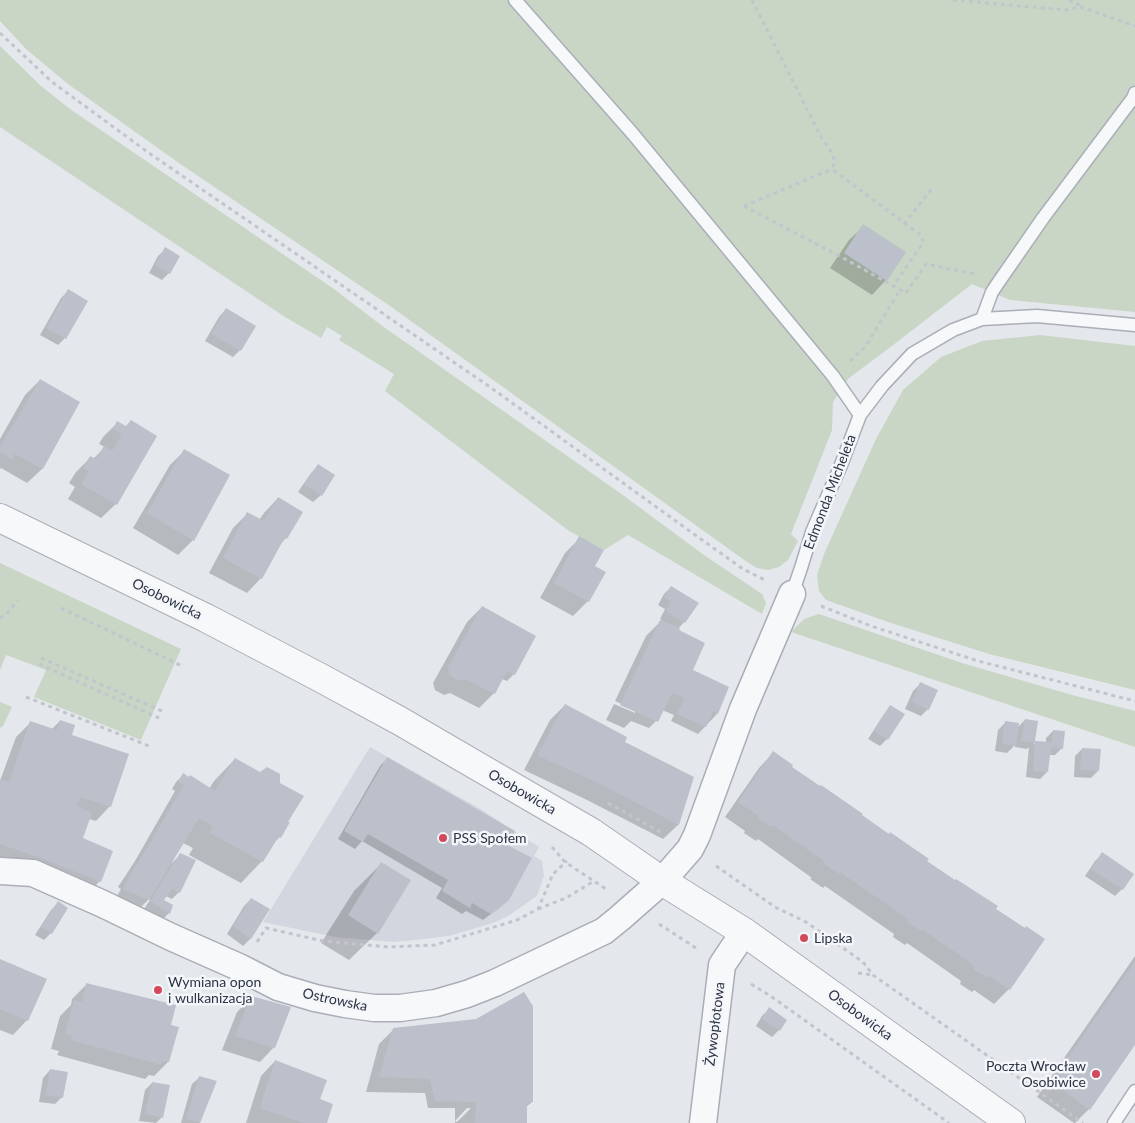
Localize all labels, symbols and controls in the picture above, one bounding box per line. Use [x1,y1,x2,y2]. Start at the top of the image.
street label: Edmonda Micheleta [800,432,860,552]
street label: Osobowicka [129,575,205,623]
street label: Osobowicka [485,766,559,818]
place label: PSS Społem [453,830,527,846]
marker: PSS Społem [437,832,449,844]
place label: Lipska [814,930,853,946]
marker: Lipska [798,932,810,944]
place label: Wymiana opon i wulkanizacja [168,974,261,1006]
street label: Żywopłotowa [702,981,728,1067]
marker: Wymiana opon i wulkanizacja [152,984,164,996]
street label: Ostrowska [301,985,369,1015]
street label: Osobowicka [824,986,896,1044]
place label: Poczta Wrocław Osobiwice [986,1058,1086,1090]
marker: Poczta Wrocław Osobiwice [1090,1068,1102,1080]

